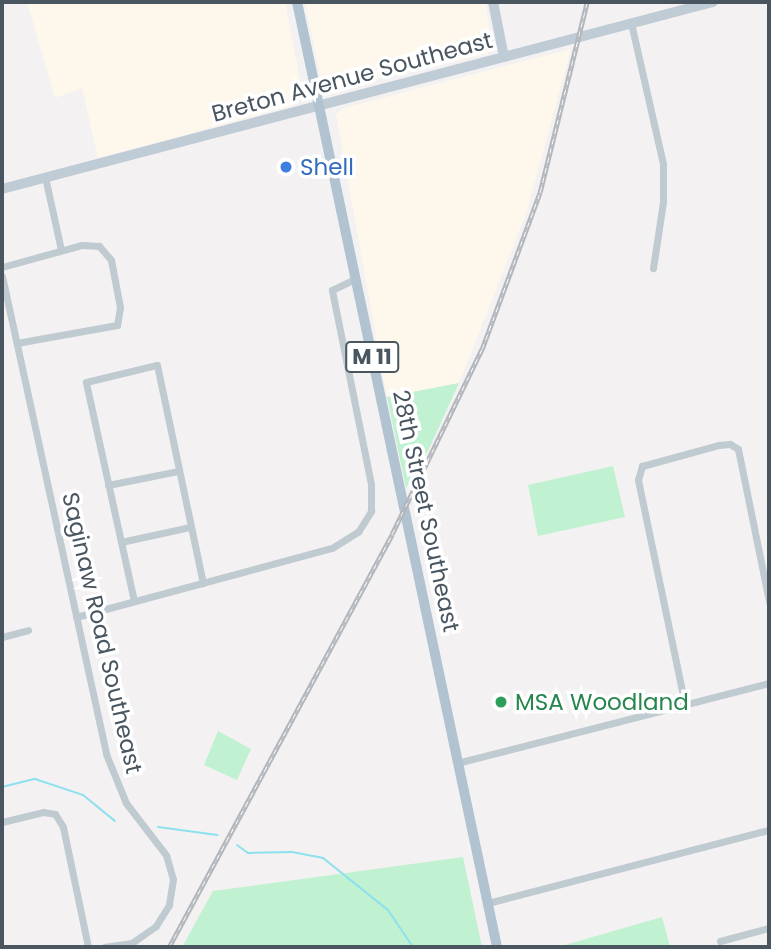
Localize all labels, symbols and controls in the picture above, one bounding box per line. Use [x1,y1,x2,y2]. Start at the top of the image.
street label: Breton Avenue Southeast [209,26,495,128]
place label: Shell [300,153,354,181]
marker: Shell [278,159,294,175]
road number: M 11 [344,340,400,374]
street label: 28th Street Southeast [387,387,465,635]
street label: Saginaw Road Southeast [56,490,148,776]
place label: MSA Woodland [515,688,689,716]
marker: MSA Woodland [493,694,509,710]

